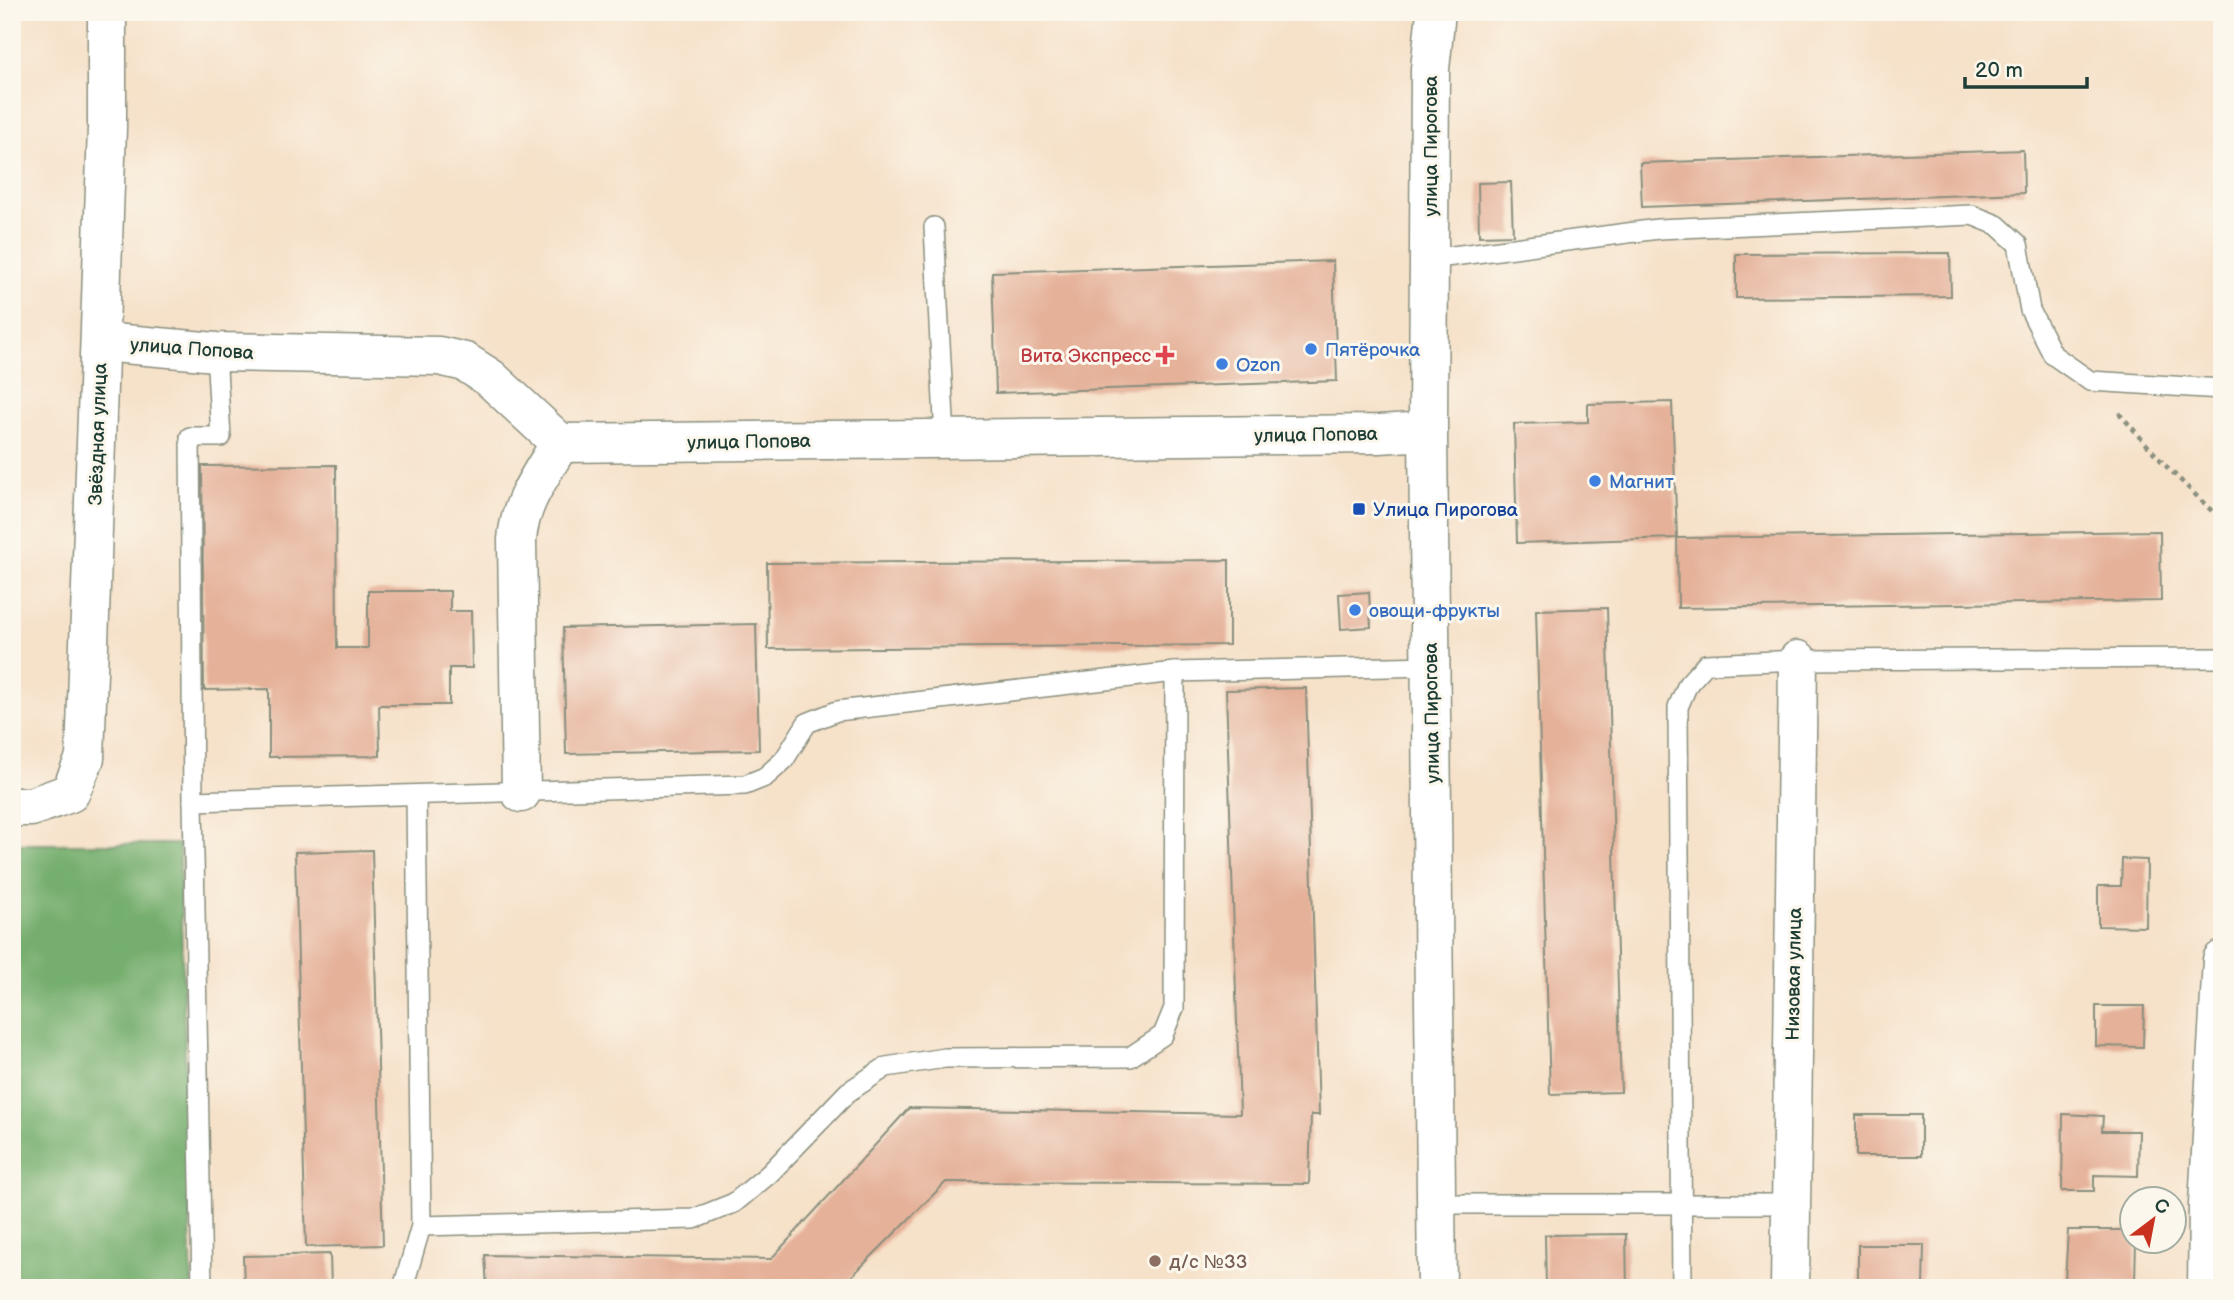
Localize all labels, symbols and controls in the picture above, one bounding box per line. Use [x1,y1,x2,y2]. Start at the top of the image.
scale bar [1965,46,2087,90]
text: 20 m [1975,58,2023,83]
street label: улица Пирогова [1420,75,1443,217]
street label: улица Попова [129,334,255,365]
place label: Пятёрочка [1325,339,1420,362]
marker: Пятёрочка [1303,341,1319,357]
place label: Вита Экспресс [1021,345,1152,368]
marker: Вита Экспресс [1157,347,1173,363]
place label: Ozon [1236,354,1281,377]
marker: Ozon [1214,356,1230,372]
street label: Звёздная улица [85,362,112,506]
street label: улица Попова [1254,423,1378,448]
street label: улица Попова [687,430,811,455]
place label: Магнит [1609,471,1674,494]
marker: Магнит [1587,473,1603,489]
place label: Улица Пирогова [1373,499,1518,522]
marker: Улица Пирогова [1351,501,1367,517]
place label: овощи-фрукты [1369,600,1500,623]
marker: овощи-фрукты [1347,602,1363,618]
street label: улица Пирогова [1420,642,1445,784]
street label: Низовая улица [1782,907,1807,1041]
north arrow [2118,1184,2188,1254]
text: С [2150,1194,2173,1220]
place label: д/с №33 [1169,1251,1247,1274]
marker: д/с №33 [1147,1253,1163,1269]

